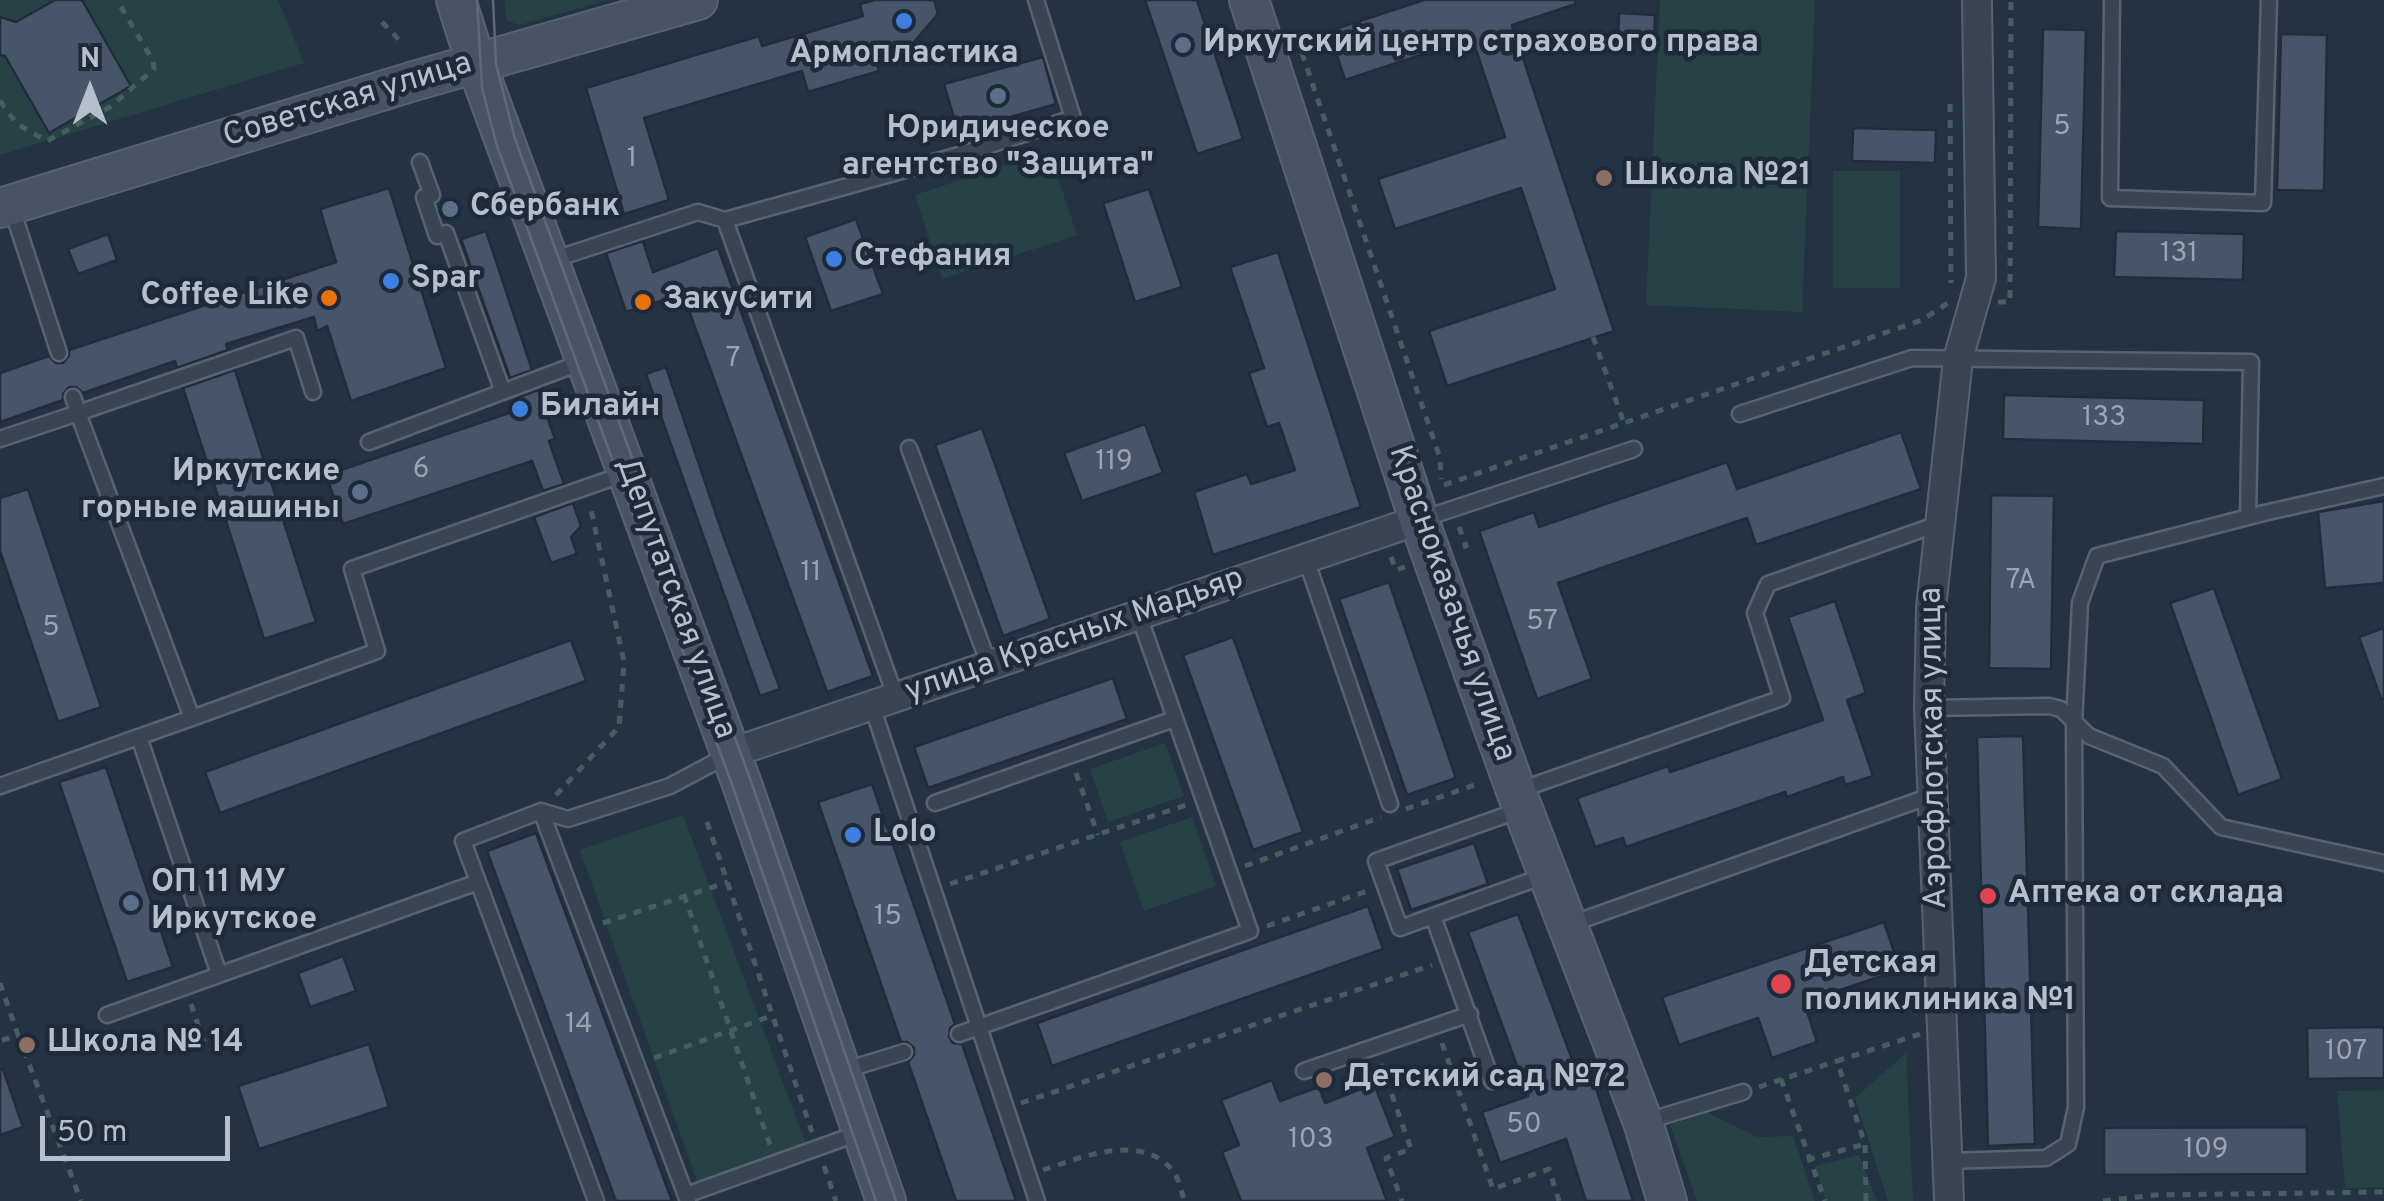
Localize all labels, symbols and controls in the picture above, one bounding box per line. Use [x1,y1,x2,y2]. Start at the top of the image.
marker: Армопластика [893,10,915,32]
place label: Иркутский центр страхового права [1203,26,1759,64]
marker: Иркутский центр страхового права [1172,34,1194,56]
place label: Армопластика [789,37,1019,75]
north arrow [40,40,140,140]
text: N [80,42,100,78]
street label: Советская улица [219,46,477,158]
marker: Юридическое агентство "Защита" [987,85,1009,107]
house number: 5 [2053,111,2071,145]
place label: Юридическое агентство "Защита" [842,112,1154,187]
house number: 1 [627,143,637,177]
place label: Школа №21 [1624,159,1812,197]
marker: Школа №21 [1593,167,1615,189]
place label: Сбербанк [470,190,620,228]
marker: Сбербанк [439,198,461,220]
house number: 131 [2160,238,2198,272]
place label: Стефания [854,240,1011,278]
marker: Стефания [823,248,845,270]
place label: Spar [411,262,481,300]
marker: Spar [380,270,402,292]
place label: Coffee Like [141,279,309,317]
place label: ЗакуСити [663,283,814,321]
marker: Coffee Like [318,287,340,309]
marker: ЗакуСити [632,291,654,313]
house number: 7 [726,343,740,377]
place label: Билайн [540,390,660,428]
marker: Билайн [509,398,531,420]
house number: 133 [2082,402,2126,436]
street label: Красноказачья улица [1378,441,1522,767]
house number: 119 [1095,446,1133,480]
street label: Депутатская улица [605,453,743,745]
house number: 6 [413,454,429,488]
place label: Иркутские горные машины [81,455,340,530]
marker: Иркутские горные машины [349,481,371,503]
house number: 11 [801,557,821,591]
street label: улица Красных Мадьяр [901,561,1249,713]
house number: 7А [2006,565,2036,599]
street label: Аэрофлотская улица [1914,587,1958,909]
house number: 57 [1526,606,1558,640]
house number: 5 [42,612,60,646]
place label: Lolo [873,816,937,854]
marker: Lolo [842,824,864,846]
place label: ОП 11 МУ Иркутское [151,866,317,941]
place label: Аптека от склада [2008,877,2284,915]
marker: Аптека от склада [1977,885,1999,907]
marker: ОП 11 МУ Иркутское [120,892,142,914]
house number: 15 [874,901,902,935]
place label: Детская поликлиника №1 [1804,947,2076,1022]
marker: Детская поликлиника №1 [1768,971,1794,997]
house number: 14 [565,1009,593,1043]
place label: Школа № 14 [47,1026,244,1064]
marker: Школа № 14 [16,1034,38,1056]
house number: 107 [2325,1036,2367,1070]
place label: Детский сад №72 [1344,1061,1626,1099]
marker: Детский сад №72 [1313,1069,1335,1091]
scale bar [45,1096,235,1158]
house number: 50 [1506,1109,1542,1143]
text: 50 m [57,1115,127,1152]
house number: 103 [1288,1124,1334,1158]
house number: 109 [2183,1134,2229,1168]

